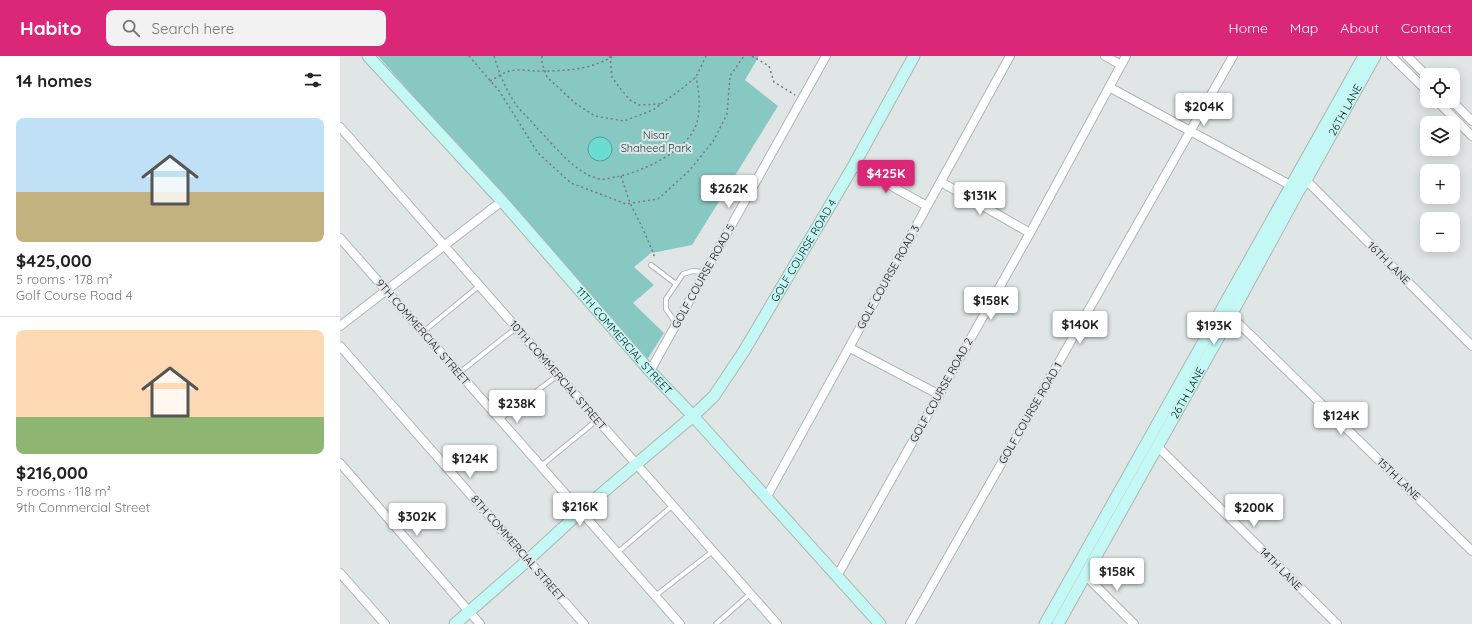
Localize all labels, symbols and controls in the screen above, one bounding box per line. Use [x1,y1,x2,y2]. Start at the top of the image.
search box [106,10,386,46]
text: Habito [20,16,82,40]
icon: search [120,17,142,39]
text: Search here [152,19,234,38]
text: Home [1229,19,1268,37]
text: Map [1290,19,1318,37]
text: About [1340,19,1379,37]
text: Contact [1401,19,1452,37]
map controls [1420,68,1460,252]
button: locate [1420,68,1460,108]
icon: filters [302,69,324,91]
text: 14 homes [16,70,92,91]
street label: 26TH LANE [1325,82,1365,138]
pin: $204K [1176,93,1232,127]
text: $204K [1184,98,1224,114]
button: layers [1420,116,1460,156]
park label: Nisar Shaheed Park [621,128,691,155]
icon: home [134,144,206,216]
pin: $425K [858,160,914,194]
button: + [1420,164,1460,204]
text: $425K [867,165,905,181]
pin: $262K [701,175,757,209]
text: $262K [710,180,748,196]
pin: $131K [952,182,1008,216]
text: $131K [963,187,997,203]
street label: GOLF COURSE ROAD 4 [768,196,839,304]
button: − [1420,212,1460,252]
street label: GOLF COURSE ROAD 5 [669,221,738,331]
street label: GOLF COURSE ROAD 3 [854,222,923,331]
street label: 16TH LANE [1365,239,1413,287]
text: $425,000 [16,250,92,271]
text: 5 rooms · 178 m² [16,271,113,287]
street label: 9TH COMMERCIAL STREET [373,276,473,388]
street label: 11TH COMMERCIAL STREET [573,284,676,397]
text: Golf Course Road 4 [16,287,133,303]
pin: $158K [963,287,1019,321]
text: $158K [973,292,1009,308]
pin: $140K [1052,311,1108,345]
pin: $193K [1186,312,1242,346]
text: $140K [1062,316,1098,332]
street label: 10TH COMMERCIAL STREET [507,317,610,433]
text: $193K [1196,317,1232,333]
street label: GOLF COURSE ROAD 2 [906,335,976,445]
icon: home [134,356,206,428]
street label: GOLF COURSE ROAD 1 [995,360,1065,466]
street label: 26TH LANE [1167,365,1207,421]
pin: $238K [489,390,545,424]
text: $238K [498,395,536,411]
pin: $124K [1313,402,1369,436]
text: $124K [1323,407,1359,423]
pin: $124K [442,445,498,479]
text: $124K [452,450,488,466]
street label: 15TH LANE [1374,455,1424,503]
text: $216,000 [16,462,88,483]
text: 5 rooms · 118 m² [16,483,111,499]
street label: 8TH COMMERCIAL STREET [468,492,568,604]
pin: $216K [552,493,608,527]
pin: $200K [1226,494,1282,528]
text: $216K [562,498,598,514]
text: 9th Commercial Street [16,499,150,515]
text: $200K [1234,499,1274,515]
pin: $302K [389,503,445,537]
text: $302K [398,508,436,524]
street label: 14TH LANE [1257,545,1305,593]
pin: $158K [1089,558,1145,592]
text: $158K [1099,563,1135,579]

